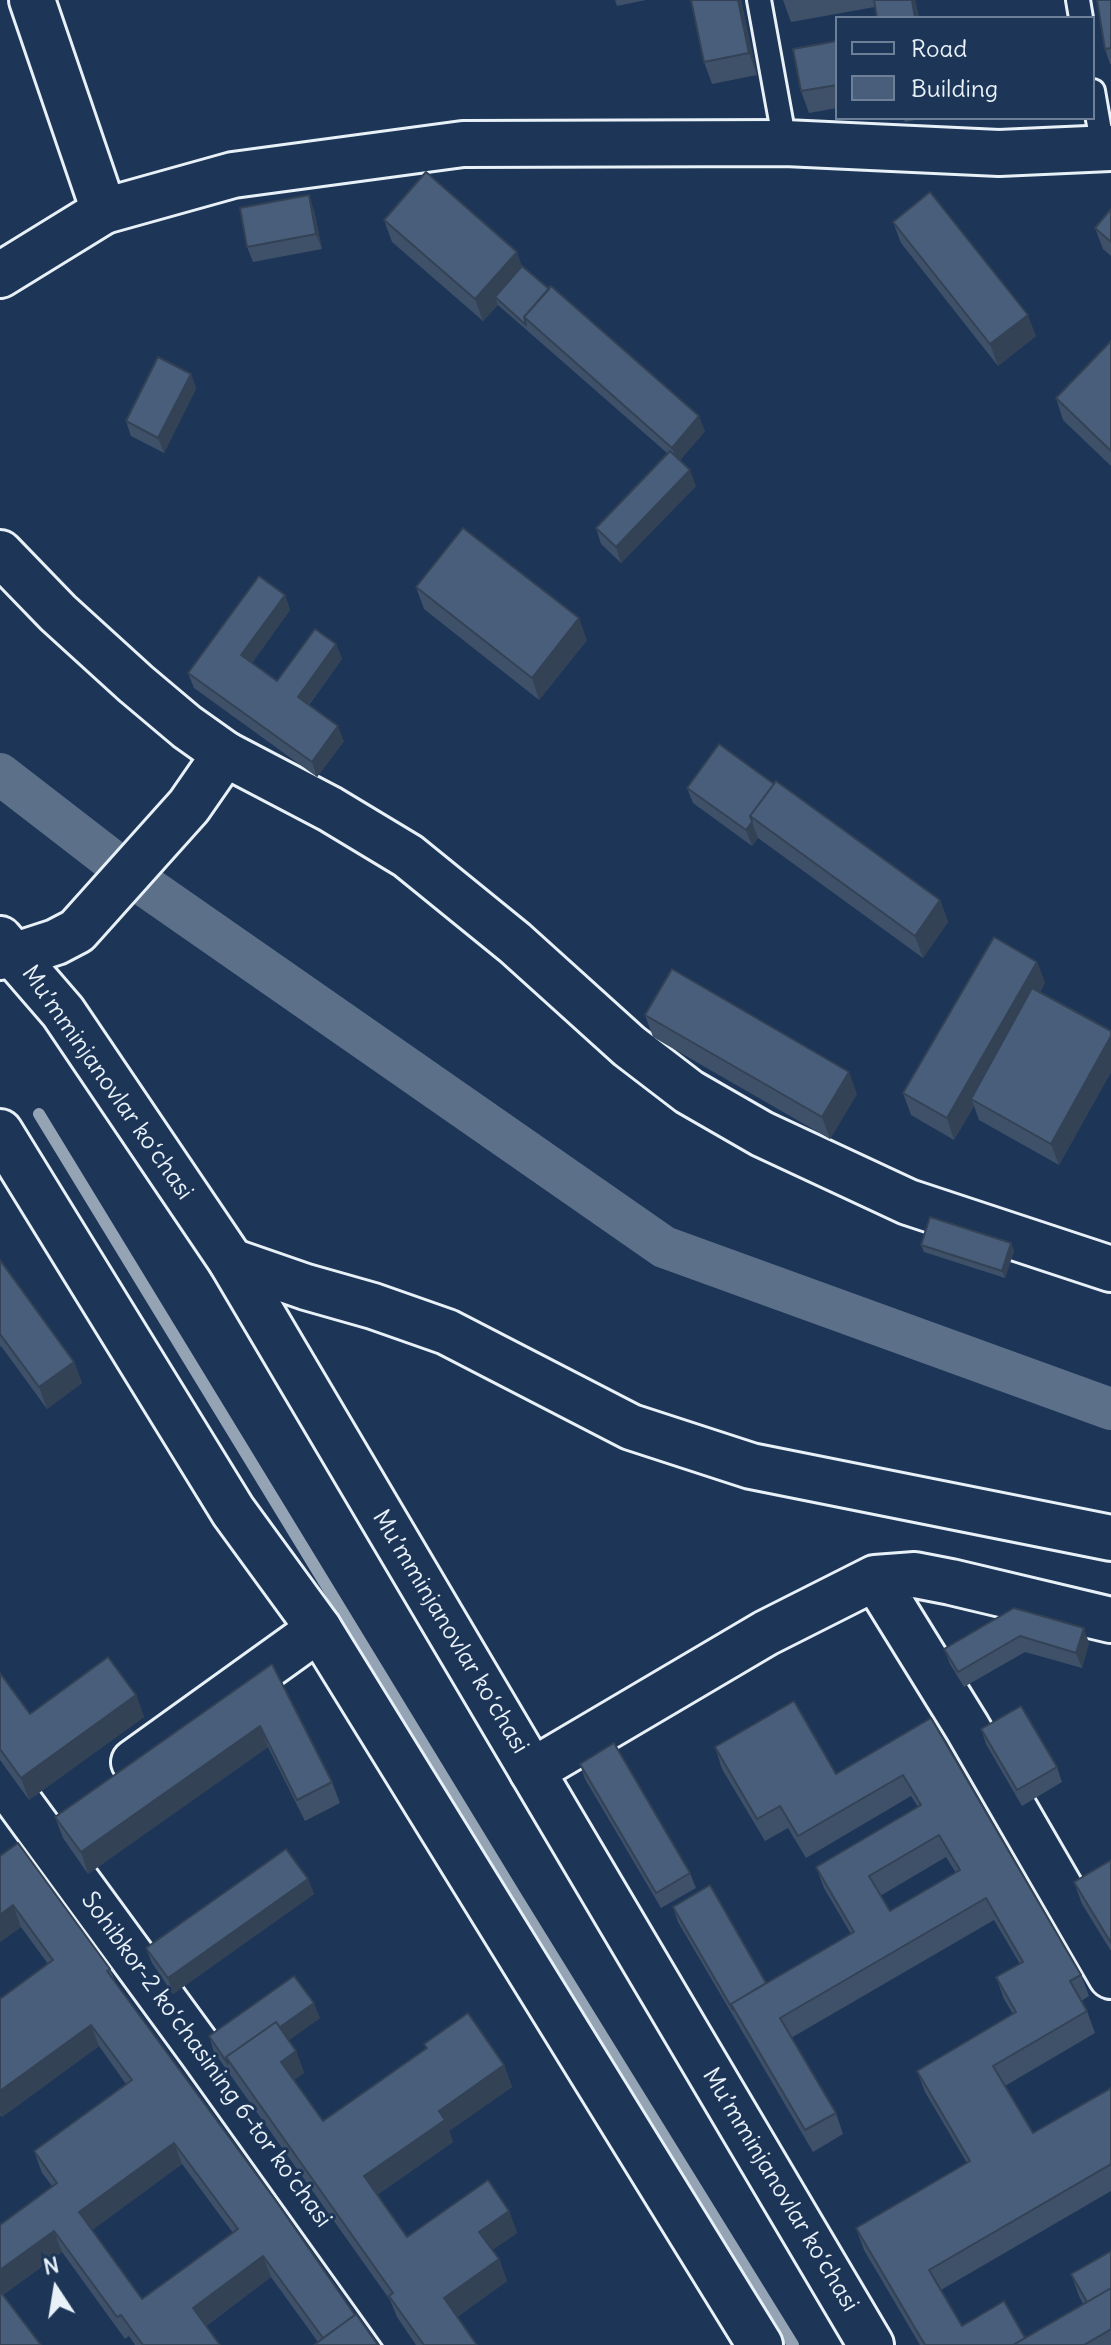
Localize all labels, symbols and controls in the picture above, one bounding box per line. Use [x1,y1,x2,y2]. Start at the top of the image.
legend [835,16,1095,120]
text: Road [911,33,967,63]
text: Building [911,73,998,103]
street label: Mu’mminjanovlar ko‘chasi [15,960,199,1206]
street label: Mu’mminjanovlar ko‘chasi [366,1505,534,1759]
street label: Sohibkor-2 ko‘chasining 6-tor ko‘chasi [75,1887,337,2233]
street label: Mu’mminjanovlar ko‘chasi [696,2063,864,2317]
north arrow [16,2249,96,2329]
text: N [41,2250,61,2281]

